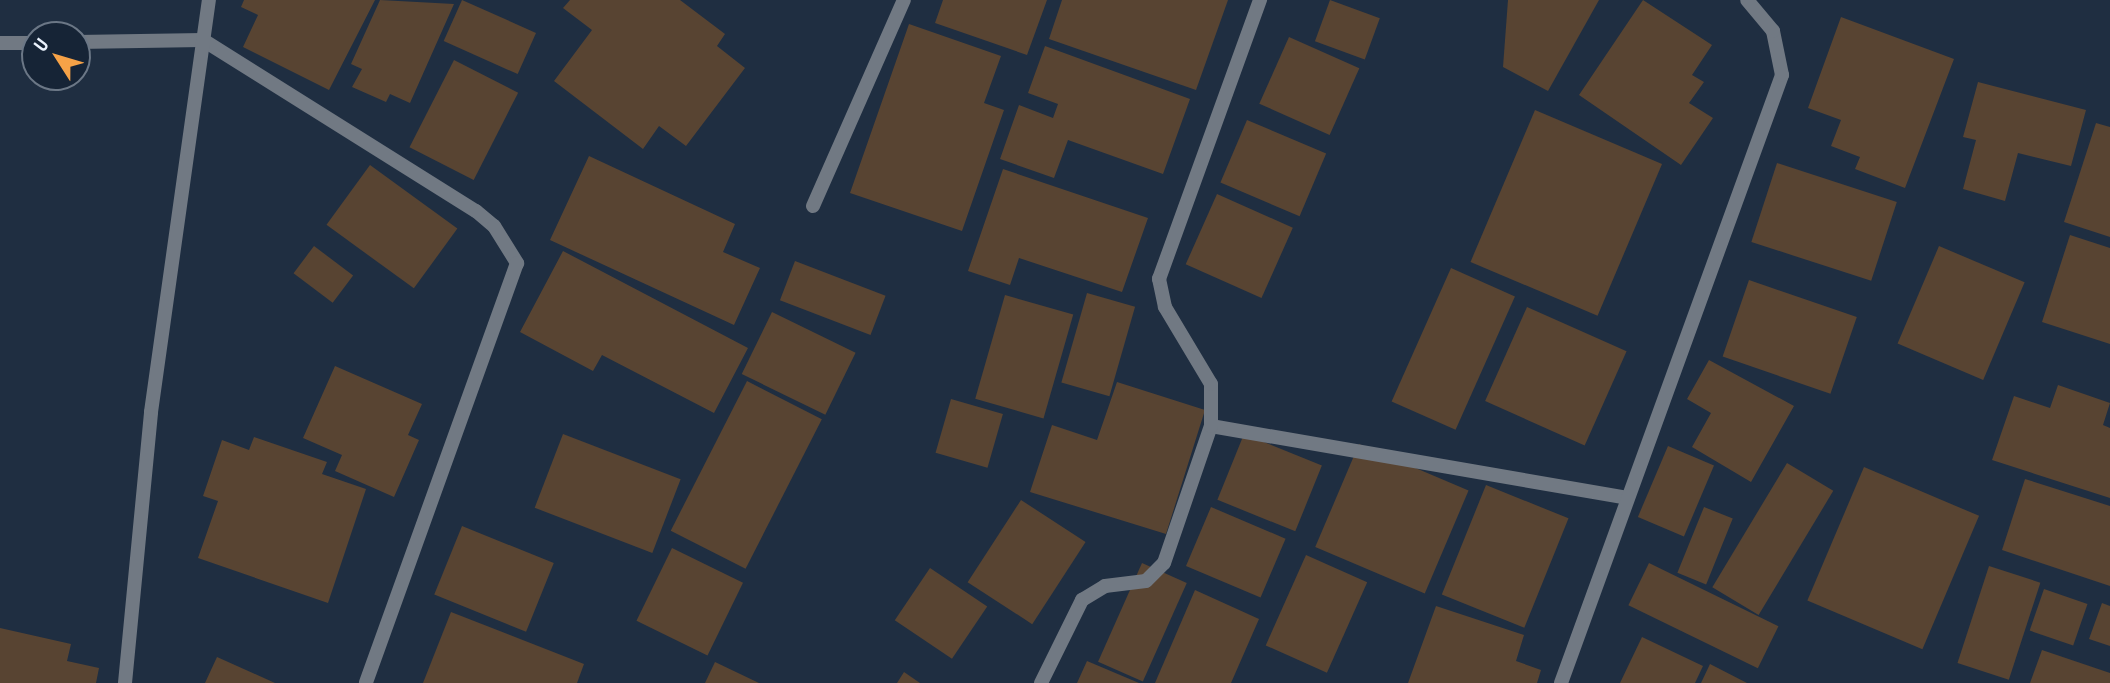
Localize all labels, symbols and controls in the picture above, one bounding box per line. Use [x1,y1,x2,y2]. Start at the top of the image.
north arrow [21,21,91,91]
text: U [28,33,53,56]

